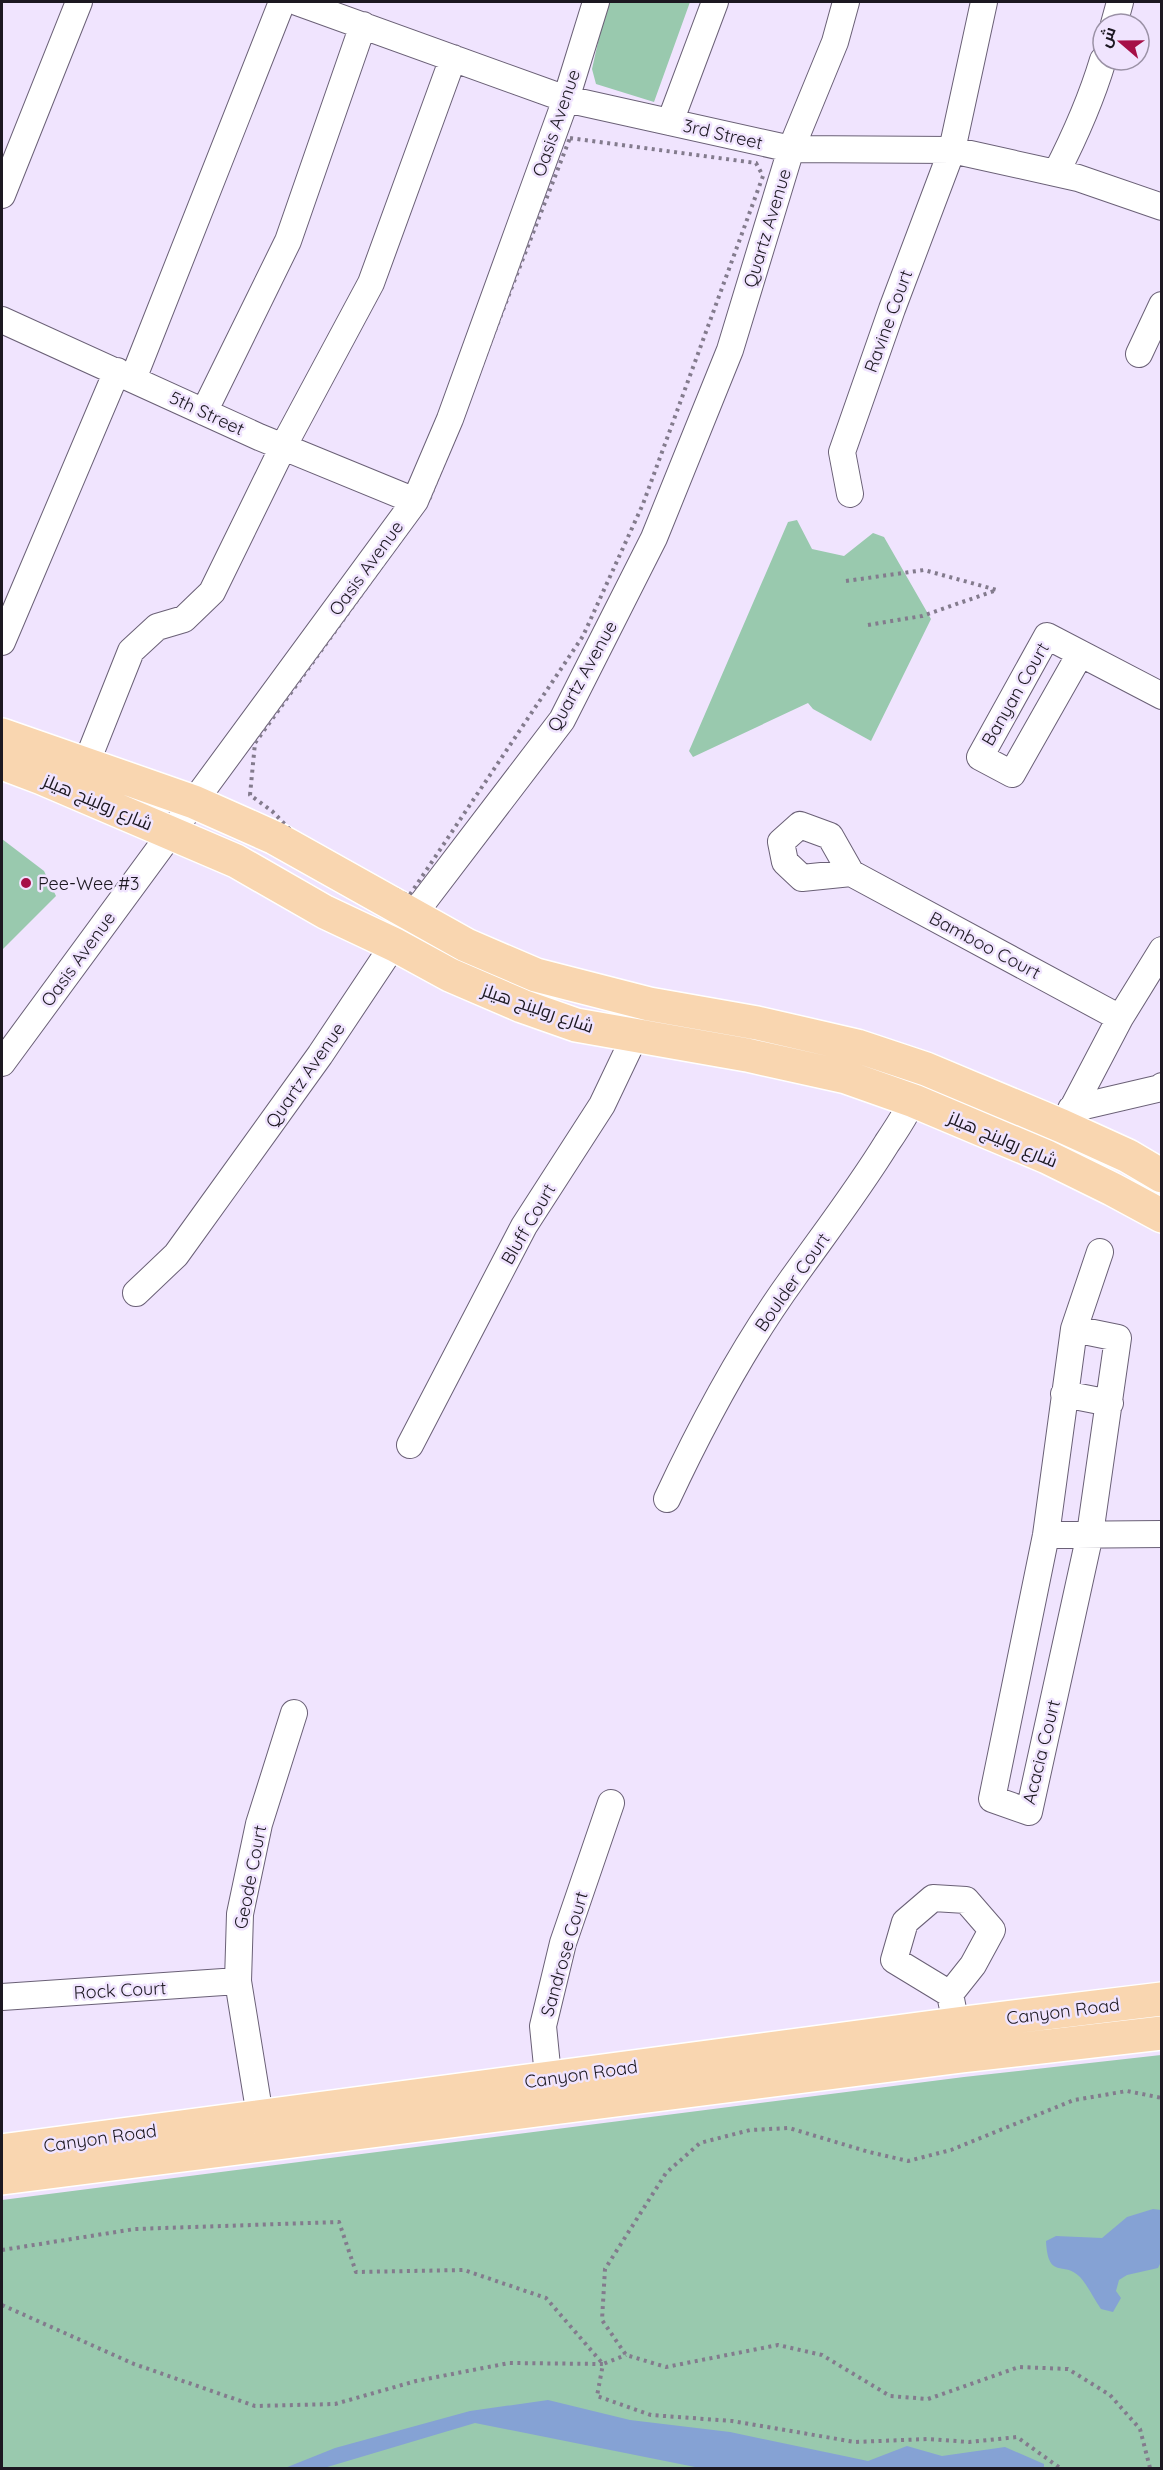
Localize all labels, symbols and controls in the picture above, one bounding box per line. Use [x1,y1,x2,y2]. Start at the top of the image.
north arrow [1091,12,1151,72]
text: ش [1094,24,1120,50]
street label: Oasis Avenue [527,66,585,180]
street label: 3rd Street [681,114,765,154]
street label: Quartz Avenue [738,166,796,290]
street label: Ravine Court [859,267,917,375]
street label: 5th Street [166,386,248,440]
street label: Oasis Avenue [324,516,408,620]
street label: Quartz Avenue [542,617,622,735]
street label: Banyan Court [976,638,1054,750]
street label: شارع رولينج هيلز [39,768,156,836]
place label: Pee-Wee #3 [38,872,139,895]
marker: Pee-Wee #3 [19,876,33,890]
street label: Bamboo Court [926,906,1044,984]
street label: Oasis Avenue [36,907,120,1011]
street label: شارع رولينج هيلز [478,978,597,1039]
street label: Quartz Avenue [260,1018,350,1132]
street label: شارع رولينج هيلز [944,1105,1061,1173]
street label: Bluff Court [496,1179,560,1269]
street label: Boulder Court [749,1228,835,1336]
street label: Acacia Court [1017,1697,1065,1807]
street label: Geode Court [229,1823,271,1931]
street label: Sandrose Court [535,1889,593,2019]
street label: Rock Court [73,1976,167,2004]
street label: Canyon Road [1005,1993,1121,2029]
street label: Canyon Road [523,2055,639,2093]
street label: Canyon Road [42,2119,158,2157]

